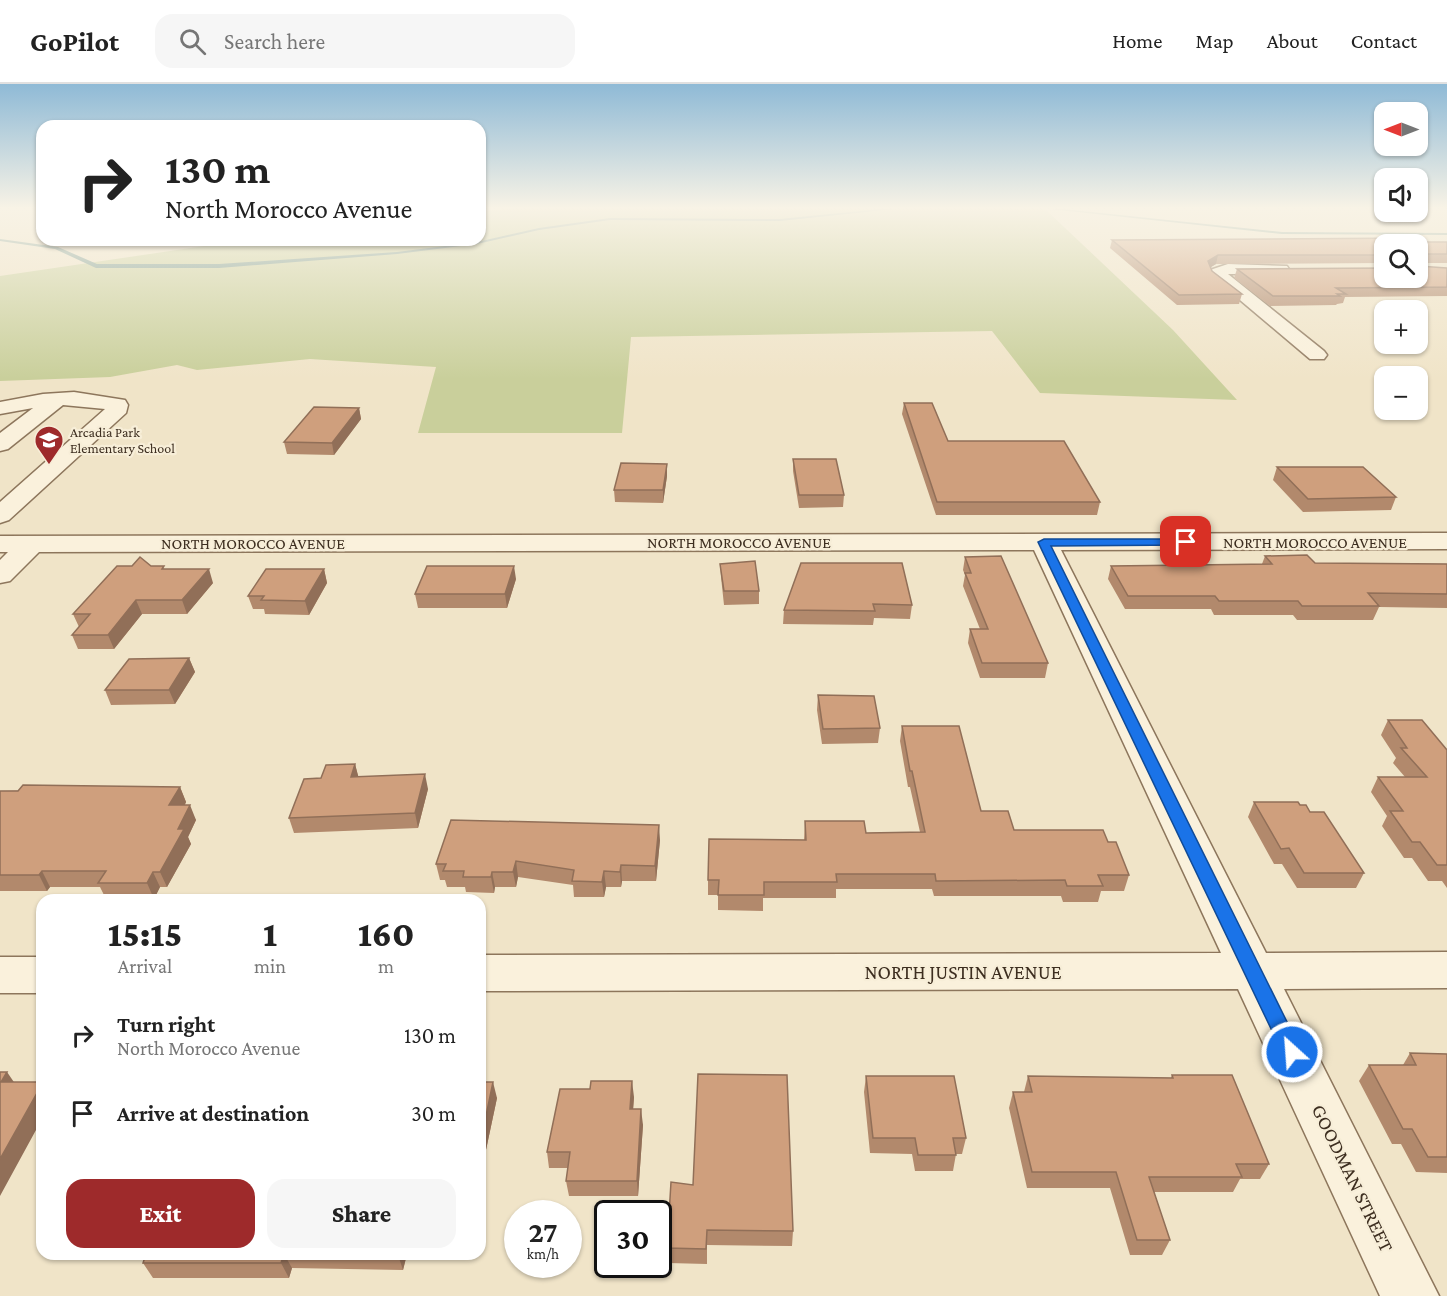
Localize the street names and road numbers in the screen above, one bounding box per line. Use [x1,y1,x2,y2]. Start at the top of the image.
street label: NORTH MOROCCO AVENUE [647,534,831,551]
street label: NORTH MOROCCO AVENUE [1223,534,1407,551]
street label: NORTH MOROCCO AVENUE [161,535,345,552]
street label: NORTH JUSTIN AVENUE [864,961,1062,984]
street label: GOODMAN STREET [1308,1101,1398,1255]

